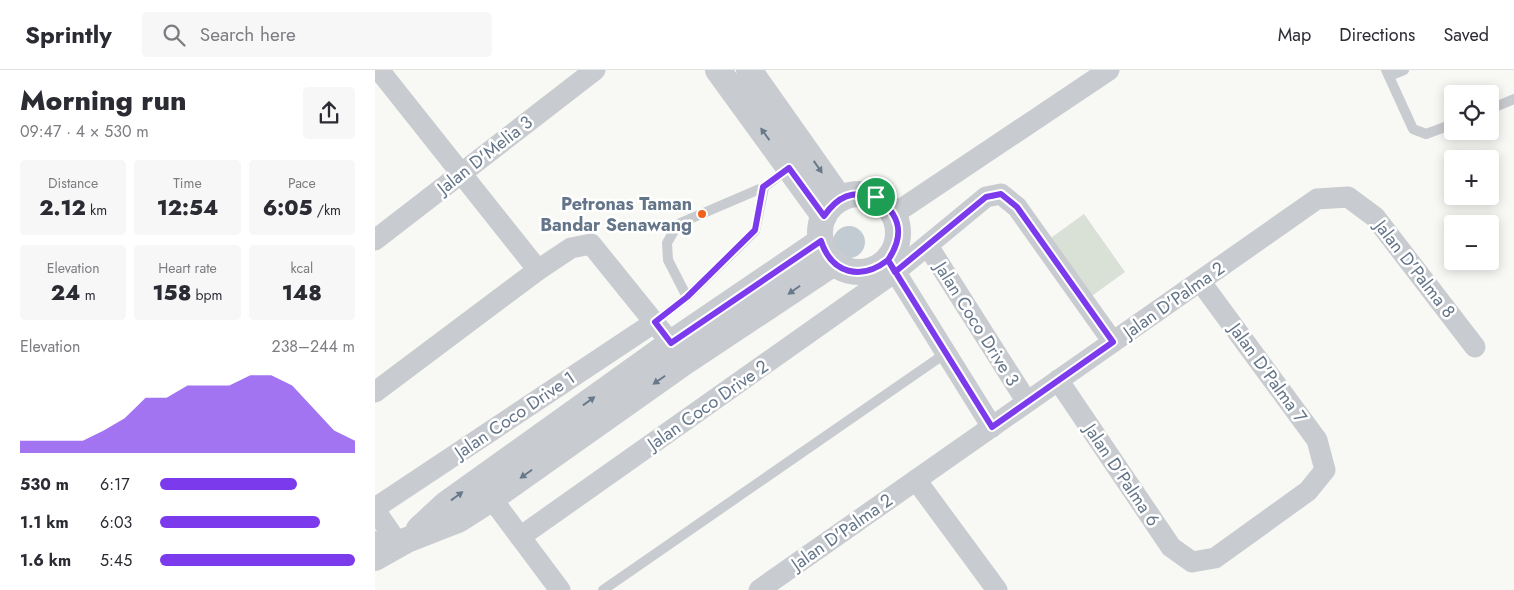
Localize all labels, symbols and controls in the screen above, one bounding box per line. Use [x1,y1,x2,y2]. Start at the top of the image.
search box [142,12,492,57]
text: Sprintly [25,17,112,52]
icon: search [160,21,188,49]
text: Search here [200,21,296,48]
text: Map [1278,22,1311,48]
text: Directions [1339,22,1415,48]
text: Saved [1443,22,1489,48]
text: Morning run [20,80,186,121]
map controls [1444,85,1499,270]
button: locate [1444,85,1499,140]
button: share [303,87,355,139]
street label: Jalan D'Melia 3 [430,109,538,202]
text: 09:47 · 4 × 530 m [20,120,149,143]
one-way arrow [760,127,770,141]
button: + [1444,150,1499,205]
one-way arrow [813,160,823,174]
text: Distance [48,173,98,193]
text: Time [173,173,202,193]
text: Pace [288,173,316,193]
pin [855,176,897,218]
icon: arrive [862,183,890,211]
place label: Petronas Taman Bandar Senawang [540,191,692,238]
text: 2.12 [39,193,86,223]
text: 12:54 [157,193,218,223]
text: 6:05 [263,193,313,223]
text: km [86,200,107,220]
text: /km [313,200,341,220]
marker: Petronas Taman Bandar Senawang [696,208,708,220]
street label: Jalan D'Palma 8 [1367,213,1462,324]
button: − [1444,215,1499,270]
street label: Jalan Coco Drive 3 [927,255,1026,391]
street label: Jalan D'Palma 2 [1116,255,1230,346]
text: Elevation [47,258,100,278]
text: Heart rate [158,258,217,278]
text: kcal [291,258,313,278]
text: 24 [51,278,80,308]
text: 158 [153,278,191,308]
text: 148 [282,278,322,308]
text: m [80,285,96,305]
text: bpm [191,285,222,305]
one-way arrow [788,285,801,296]
street label: Jalan D'Palma 7 [1222,316,1313,429]
text: Elevation [20,335,80,358]
text: 238–244 m [272,335,355,358]
street label: Jalan Coco Drive 2 [641,354,774,458]
street label: Jalan Coco Drive 1 [448,365,580,466]
one-way arrow [652,375,665,385]
one-way arrow [582,396,596,406]
street label: Jalan D'Palma 6 [1077,417,1166,531]
one-way arrow [519,469,533,479]
text: 530 m [20,473,69,496]
text: 6:17 [100,473,130,496]
street label: Jalan D'Palma 2 [784,487,898,578]
one-way arrow [450,491,464,501]
text: 1.1 km [20,511,69,534]
text: 6:03 [100,511,132,534]
text: 1.6 km [20,549,71,572]
text: 5:45 [100,549,132,572]

